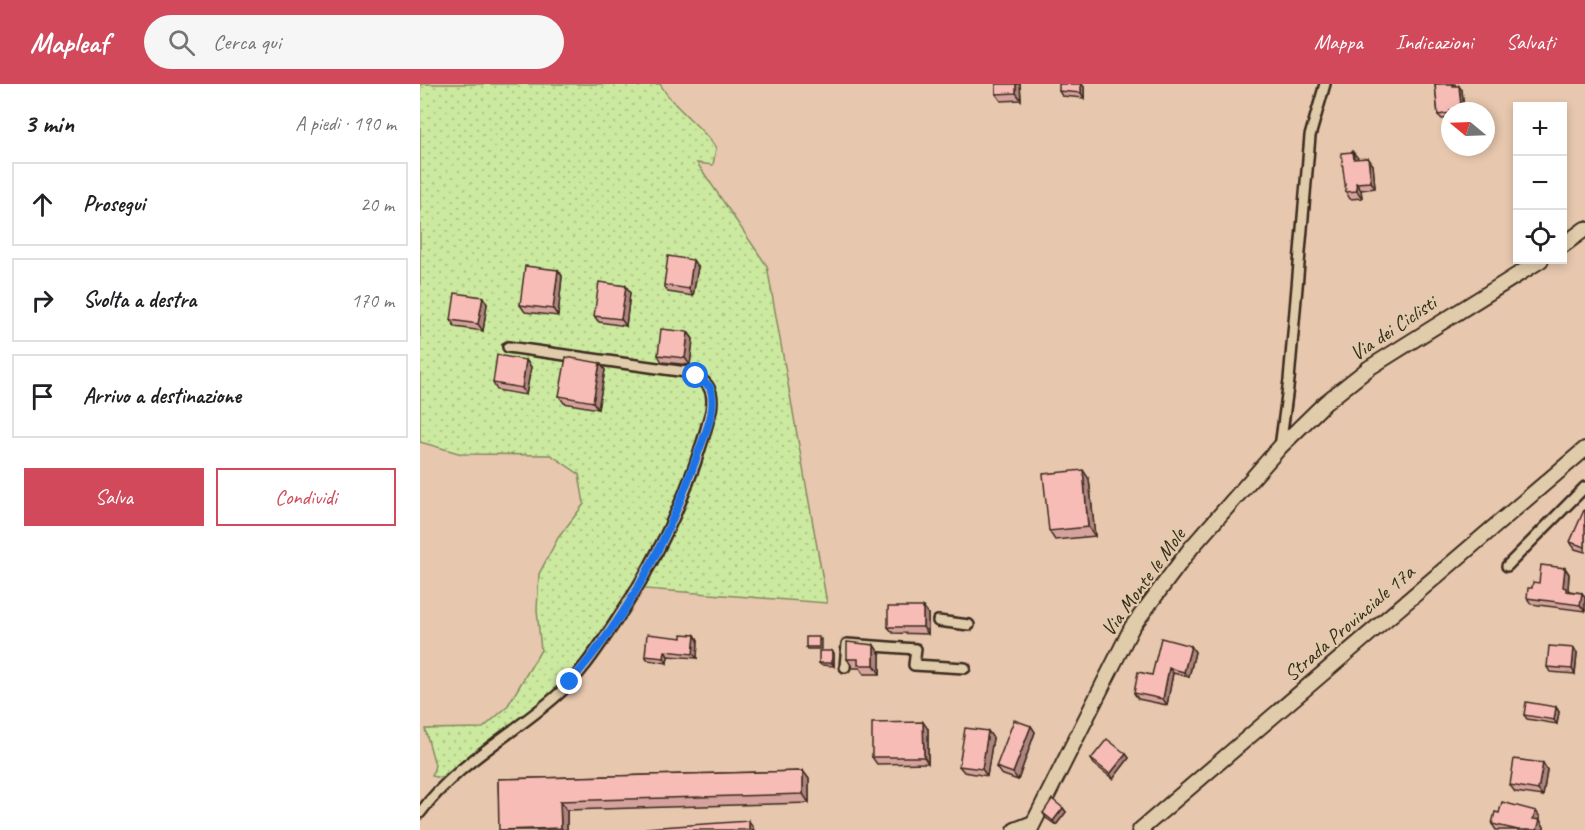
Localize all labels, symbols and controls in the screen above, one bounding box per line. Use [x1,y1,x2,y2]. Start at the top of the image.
search box [144,15,564,69]
text: Mapleaf [30,25,108,60]
icon: search [165,26,198,59]
text: Cerca qui [213,28,281,56]
text: Mappa [1314,29,1363,55]
text: Indicazioni [1396,29,1473,55]
text: Salvati [1506,29,1555,55]
north arrow [1441,102,1495,156]
map controls [1513,102,1567,264]
button: + [1513,102,1567,156]
text: 3 min [24,107,74,140]
text: A piedi · 190 m [295,111,396,136]
button: − [1513,156,1567,210]
icon: ahead [26,188,59,221]
text: Prosegui [83,190,145,218]
text: 20 m [360,192,394,217]
button: locate [1513,210,1567,264]
icon: right [26,284,59,317]
text: Svolta a destra [83,286,196,314]
text: 170 m [351,288,394,313]
street label: Via dei Ciclisti [1345,288,1444,366]
route start [682,362,708,388]
icon: arrive [26,380,59,413]
text: Arrivo a destinazione [83,382,241,410]
button: Salva [24,468,204,526]
button: Condividi [216,468,396,526]
street label: Via Monte le Mole [1095,521,1192,641]
street label: Strada Provinciale 17a [1278,558,1421,687]
route end [556,668,582,694]

